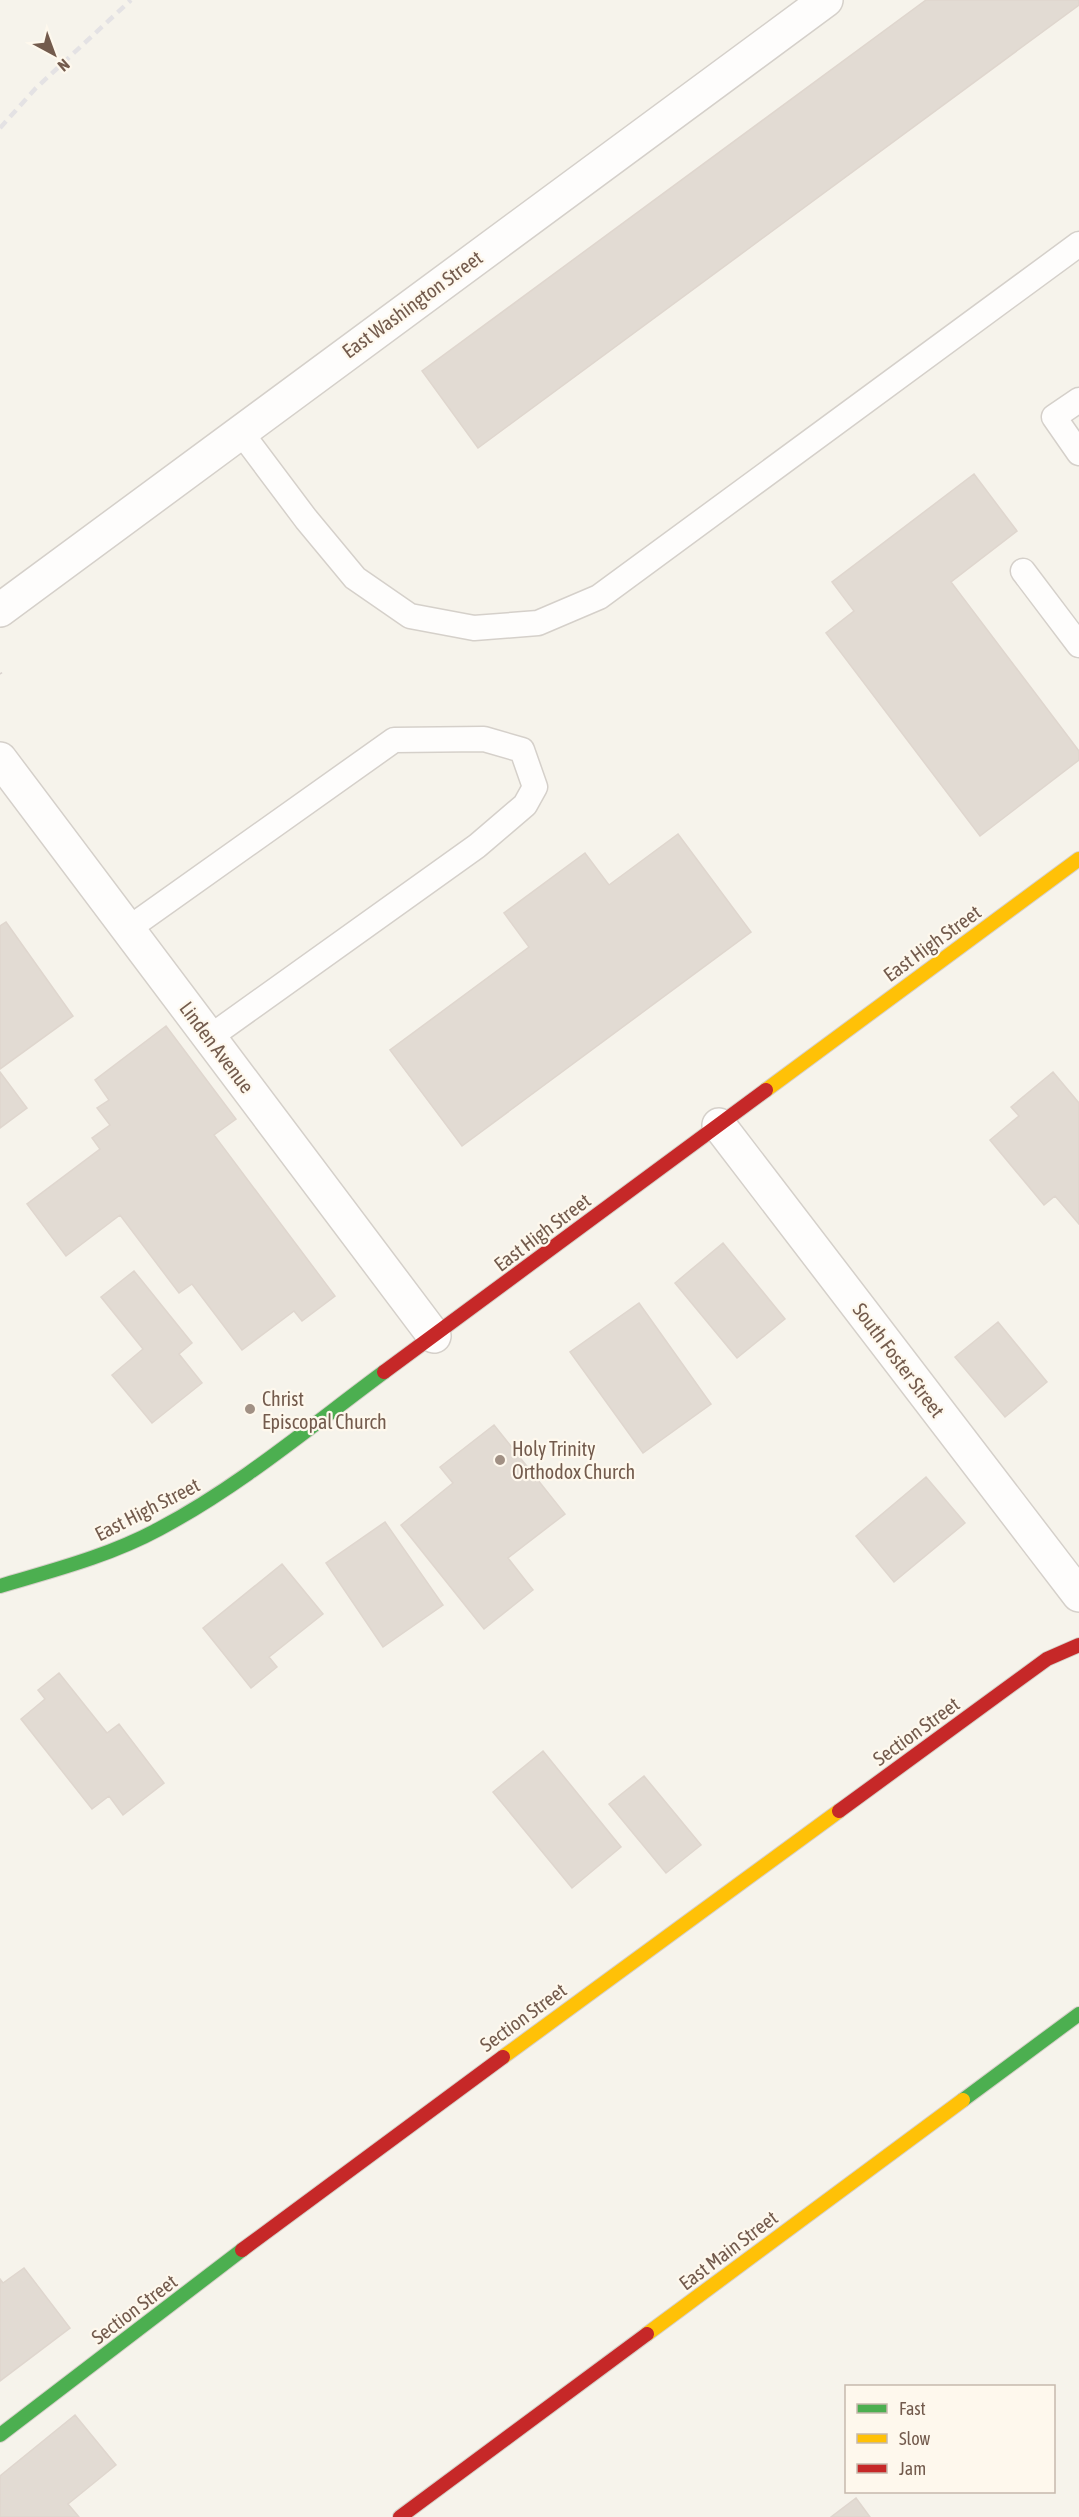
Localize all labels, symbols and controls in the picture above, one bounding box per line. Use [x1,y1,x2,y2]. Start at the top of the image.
north arrow [24,24,84,84]
text: N [54,55,73,75]
street label: East Washington Street [337,245,487,363]
street label: East High Street [879,900,985,986]
street label: Linden Avenue [175,997,259,1097]
street label: East High Street [489,1188,595,1276]
street label: South Foster Street [849,1298,950,1422]
place label: Christ Episcopal Church [262,1387,387,1433]
marker: Christ Episcopal Church [243,1402,257,1416]
place label: Holy Trinity Orthodox Church [512,1437,635,1483]
marker: Holy Trinity Orthodox Church [493,1453,507,1467]
street label: East High Street [91,1473,203,1545]
street label: Section Street [868,1692,964,1770]
street label: Section Street [475,1978,571,2056]
street label: East Main Street [674,2205,782,2294]
street label: Section Street [87,2269,181,2349]
legend [845,2385,1055,2493]
text: Fast [899,2398,926,2419]
text: Slow [899,2428,930,2449]
text: Jam [899,2458,926,2479]

